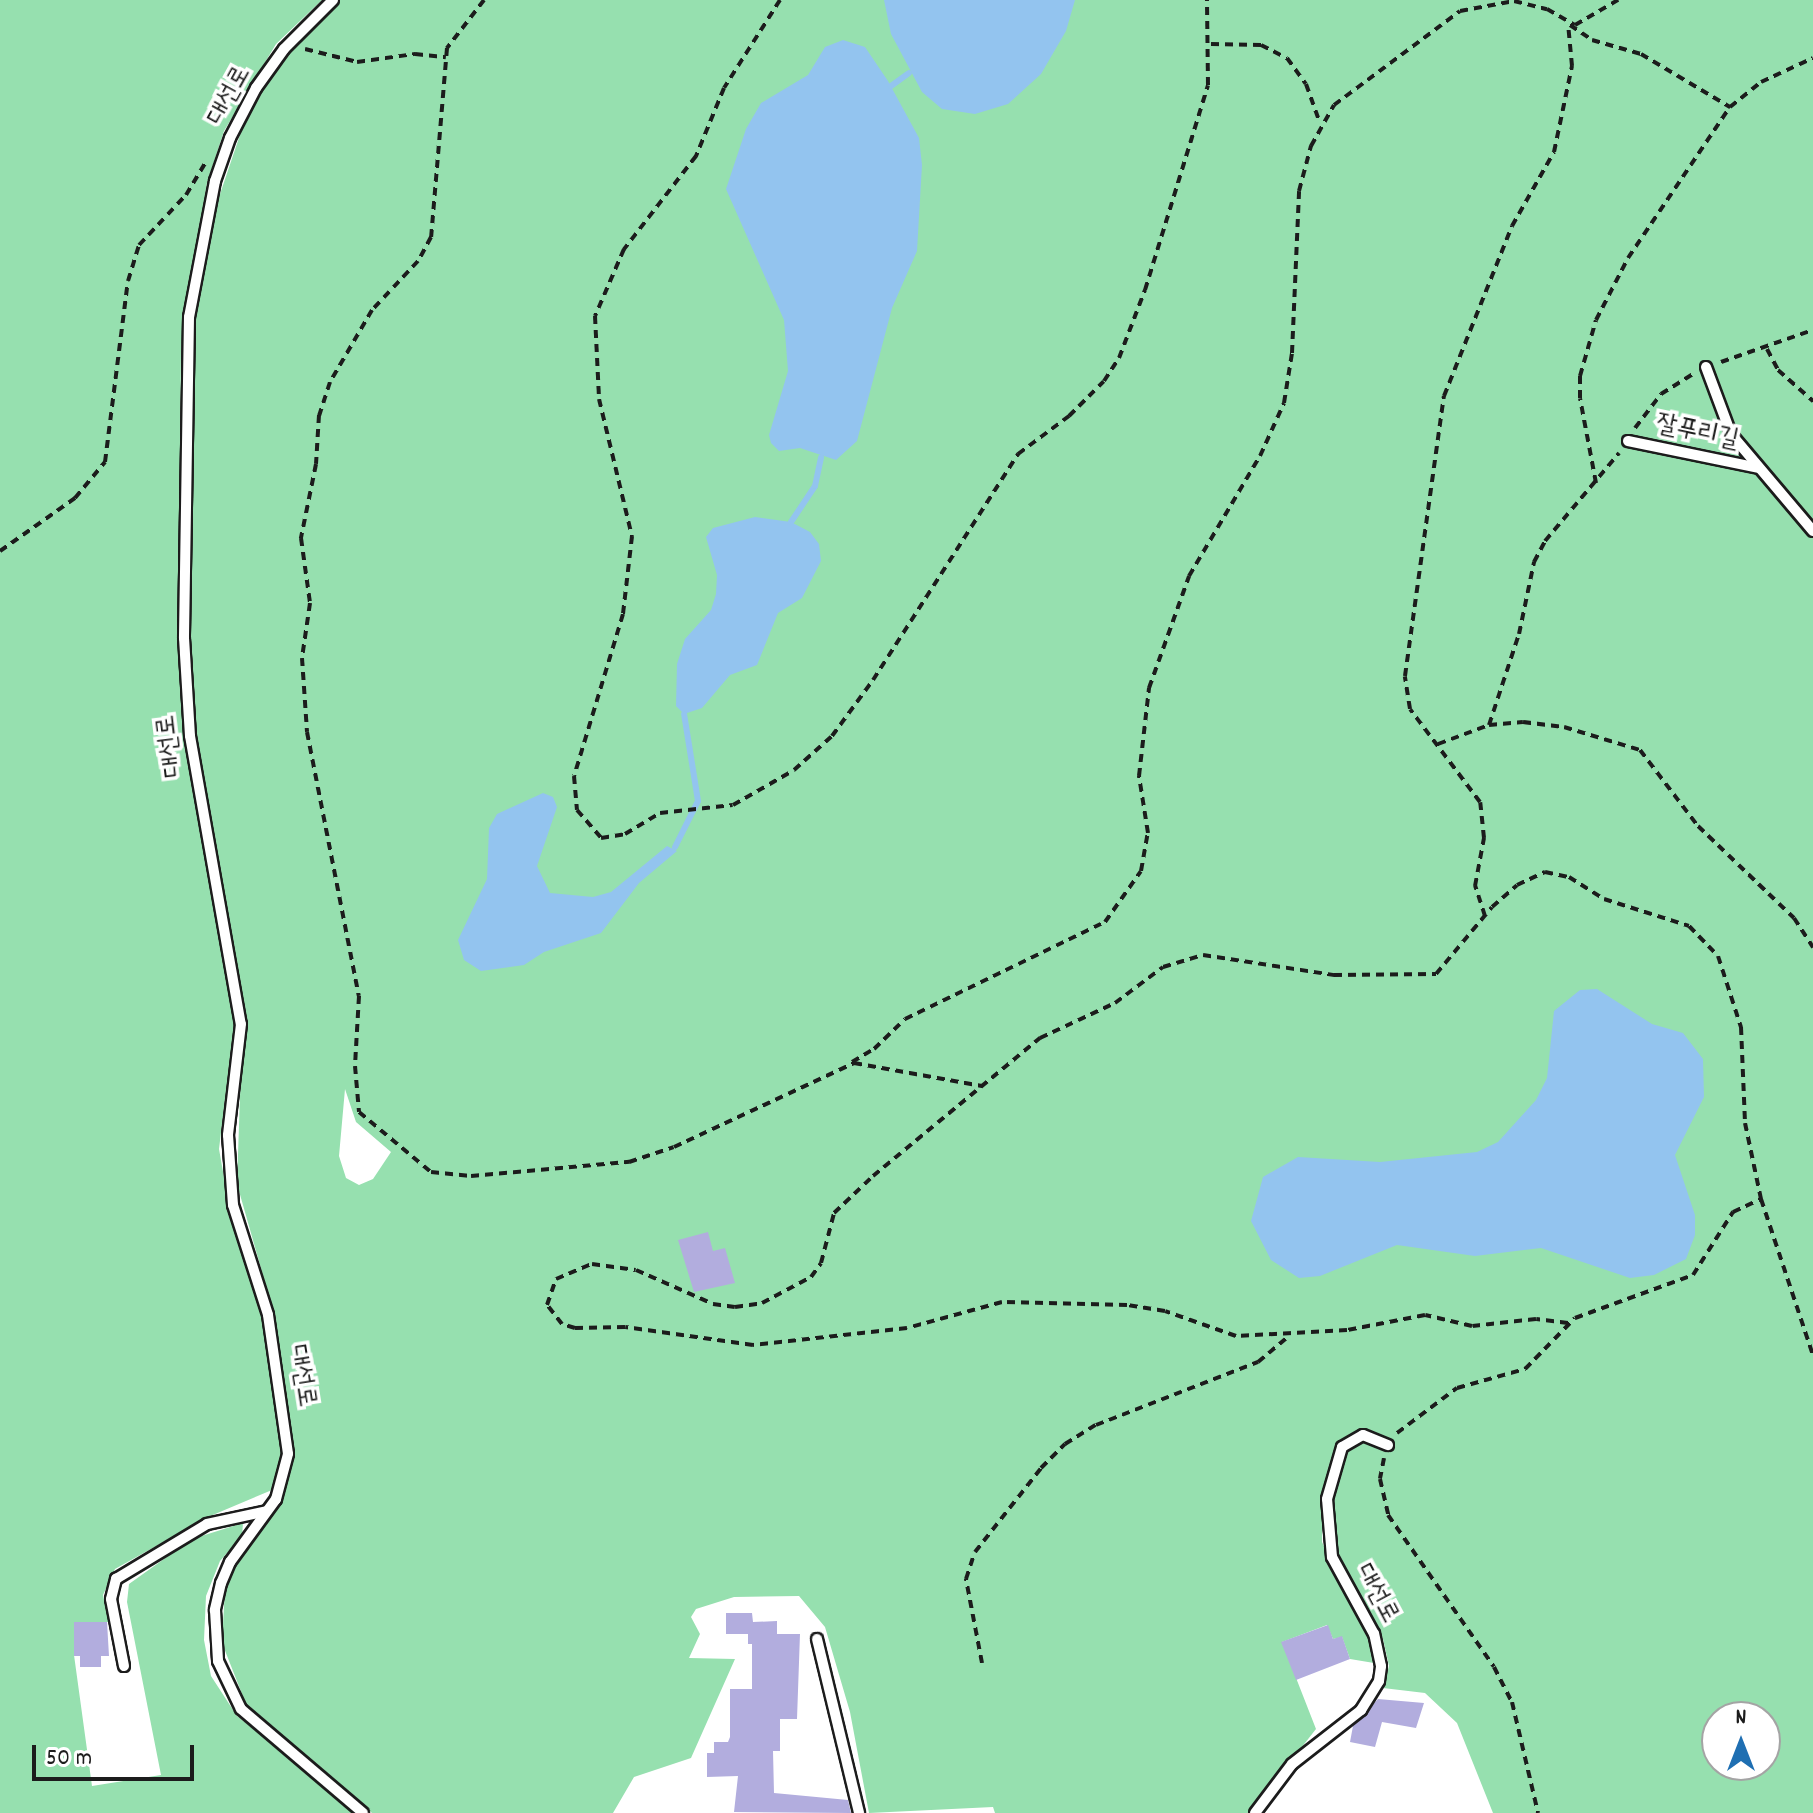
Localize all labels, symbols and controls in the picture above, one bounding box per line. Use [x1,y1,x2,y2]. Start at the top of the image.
street label: 대선로 [201,61,259,131]
street label: 잘푸리길 [1653,409,1741,457]
street label: 대선로 [152,713,190,779]
street label: 대선로 [281,1343,321,1409]
street label: 대선로 [1347,1559,1405,1629]
north arrow [1701,1701,1781,1781]
text: N [1736,1703,1746,1734]
scale bar [36,1729,198,1779]
text: 50 m [46,1742,92,1776]

